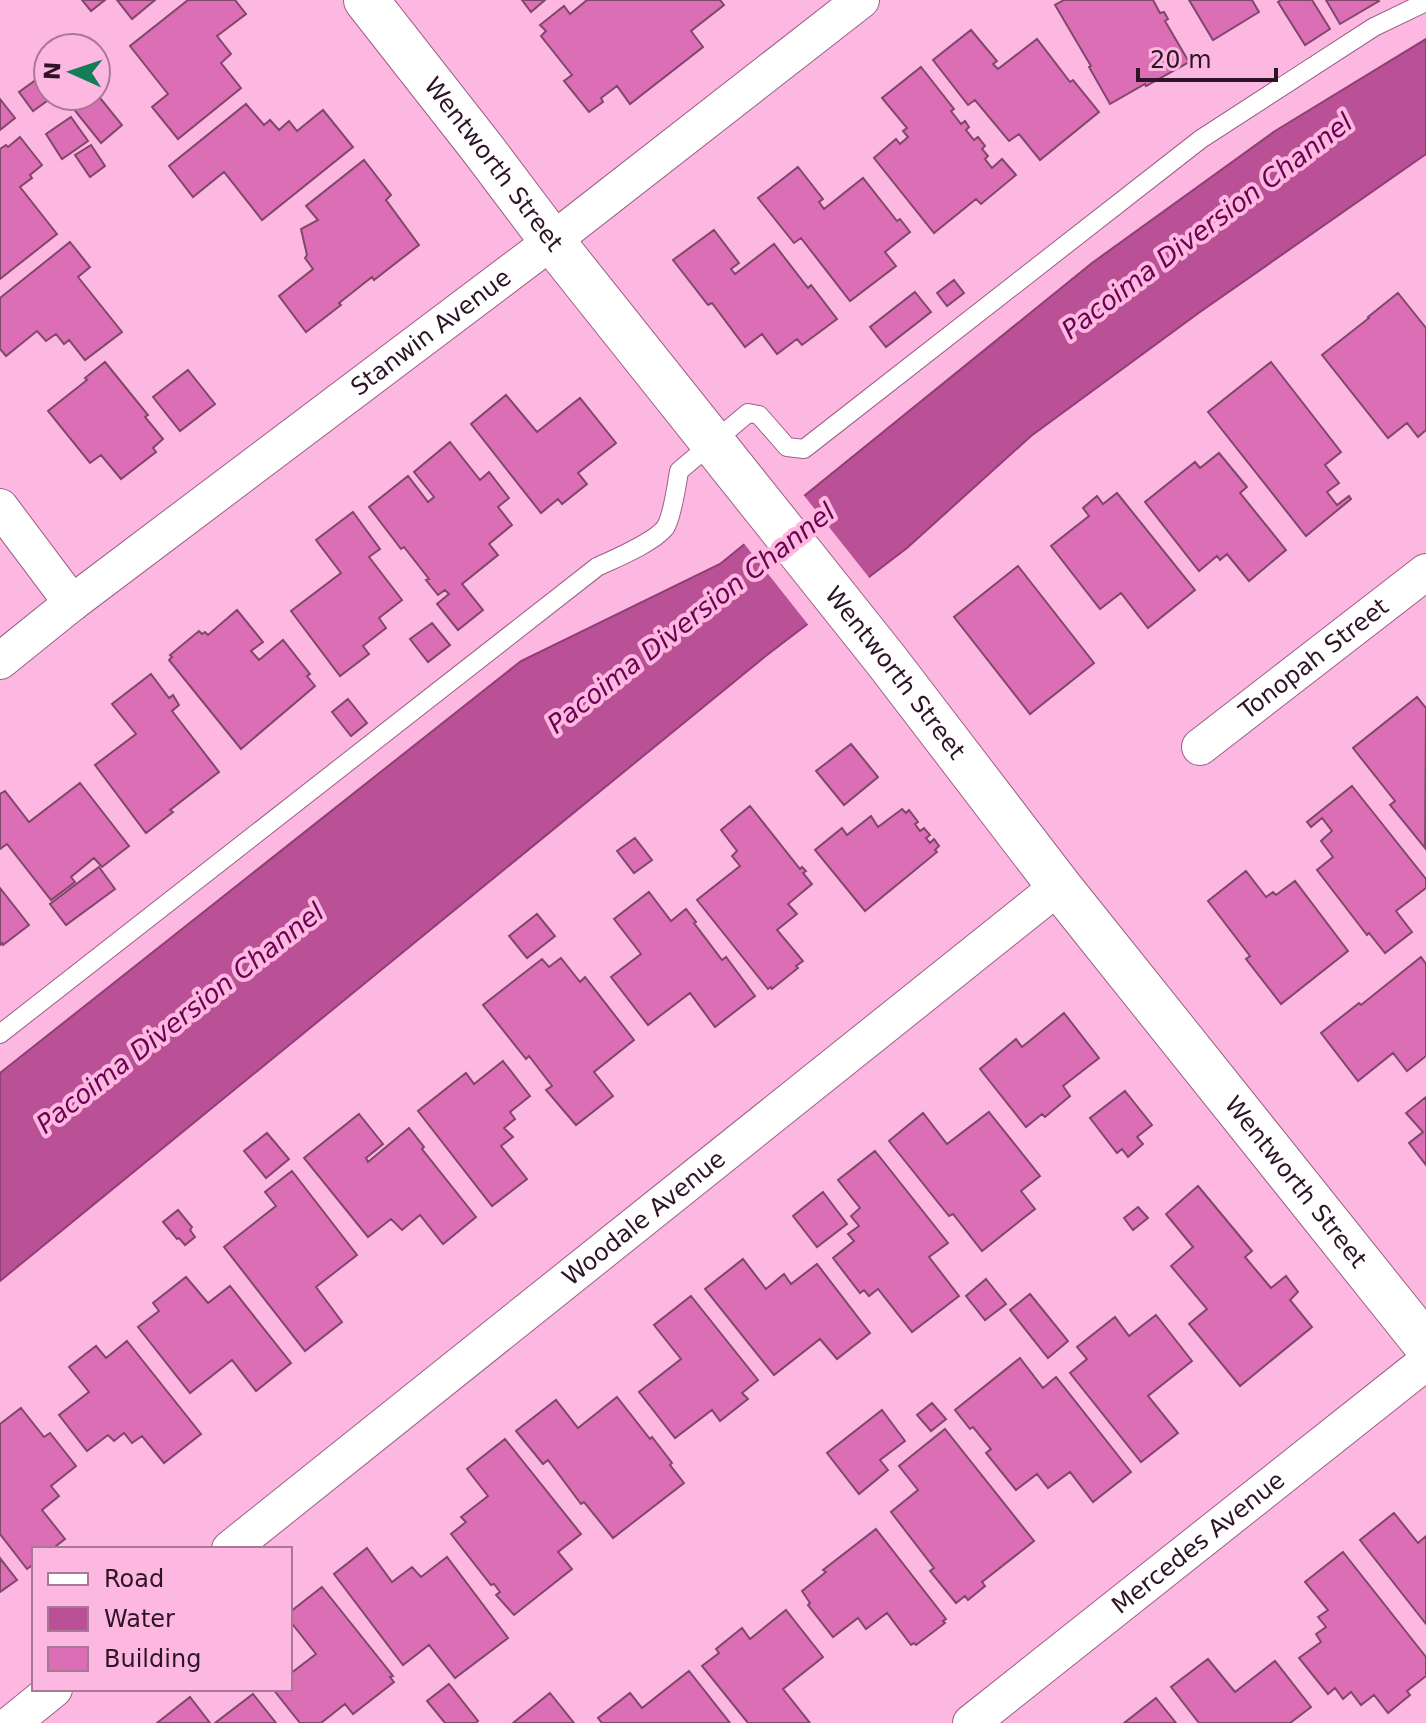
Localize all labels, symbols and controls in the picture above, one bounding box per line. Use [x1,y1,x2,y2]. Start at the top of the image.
north arrow [32,32,112,112]
scale bar [1138,32,1276,82]
text: 20 m [1150,46,1212,74]
text: N [40,61,65,81]
street label: Wentworth Street [418,72,569,257]
water label: Pacoima Diversion Channel [1056,106,1359,345]
street label: Stanwin Avenue [345,263,516,402]
water label: Pacoima Diversion Channel [541,496,841,739]
street label: Wentworth Street [819,581,971,765]
street label: Tonopah Street [1233,592,1394,726]
water label: Pacoima Diversion Channel [30,896,330,1139]
street label: Wentworth Street [1219,1091,1373,1273]
street label: Woodale Avenue [557,1145,731,1291]
street label: Mercedes Avenue [1106,1466,1290,1620]
legend [32,1547,292,1691]
text: Road [104,1565,164,1593]
text: Water [104,1605,175,1633]
text: Building [104,1645,201,1673]

